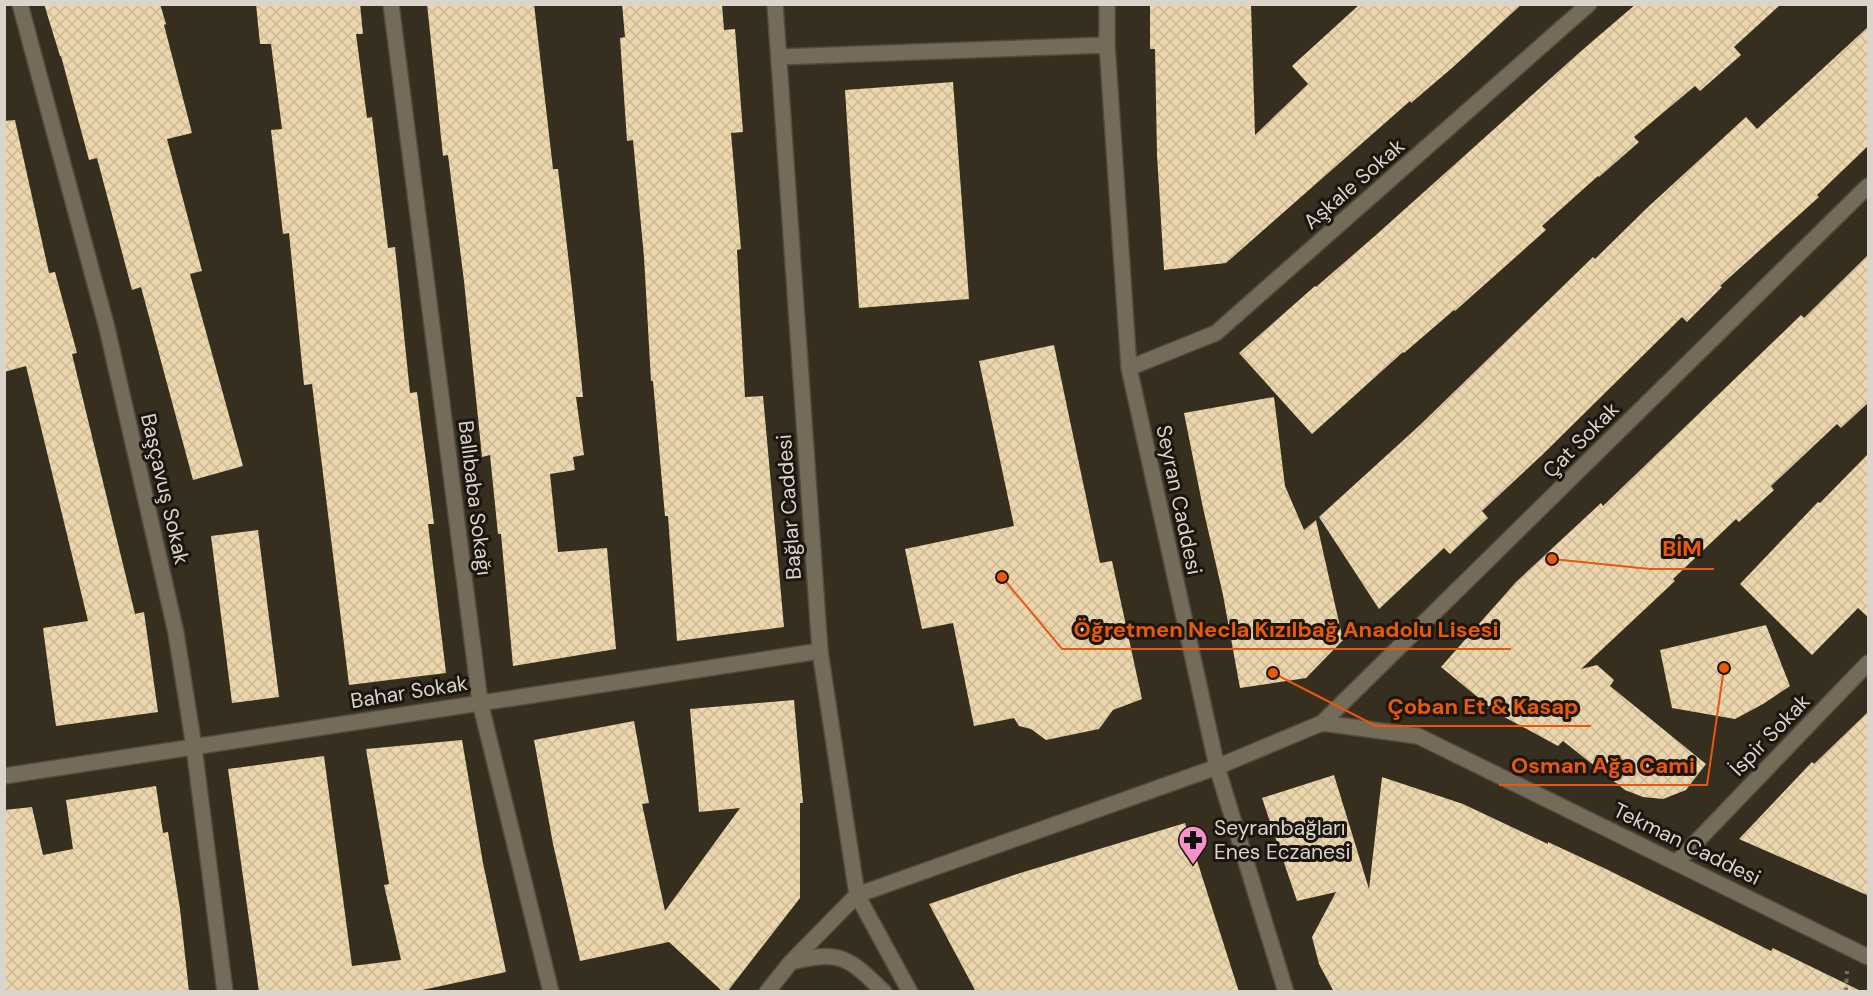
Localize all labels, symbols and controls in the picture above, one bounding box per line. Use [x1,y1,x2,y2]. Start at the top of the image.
street label: Aşkale Sokak [1297,132,1411,236]
street label: Çat Sokak [1537,395,1626,484]
street label: Başçavuş Sokak [134,411,196,568]
street label: Ballıbaba Sokağı [452,419,498,577]
street label: Seyran Caddesi [1149,422,1209,578]
street label: Bağlar Caddesi [770,433,808,581]
callout: BİM [1650,529,1714,569]
text: BİM [1662,534,1702,563]
callout: Öğretmen Necla Kızılbağ Anadolu Lisesi [1062,609,1511,649]
text: Öğretmen Necla Kızılbağ Anadolu Lisesi [1074,615,1498,644]
street label: Bahar Sokak [348,669,470,715]
callout: Çoban Et & Kasap [1376,686,1591,726]
street label: İspir Sokak [1724,688,1817,782]
text: Çoban Et & Kasap [1387,692,1579,721]
callout: Osman Ağa Cami [1499,745,1707,785]
text: Osman Ağa Cami [1511,751,1695,780]
street label: Tekman Caddesi [1609,796,1765,892]
place label: Seyranbağları Enes Eczanesi [1214,814,1350,866]
pharmacy icon: Seyranbağları Enes Eczanesi [1177,824,1209,866]

